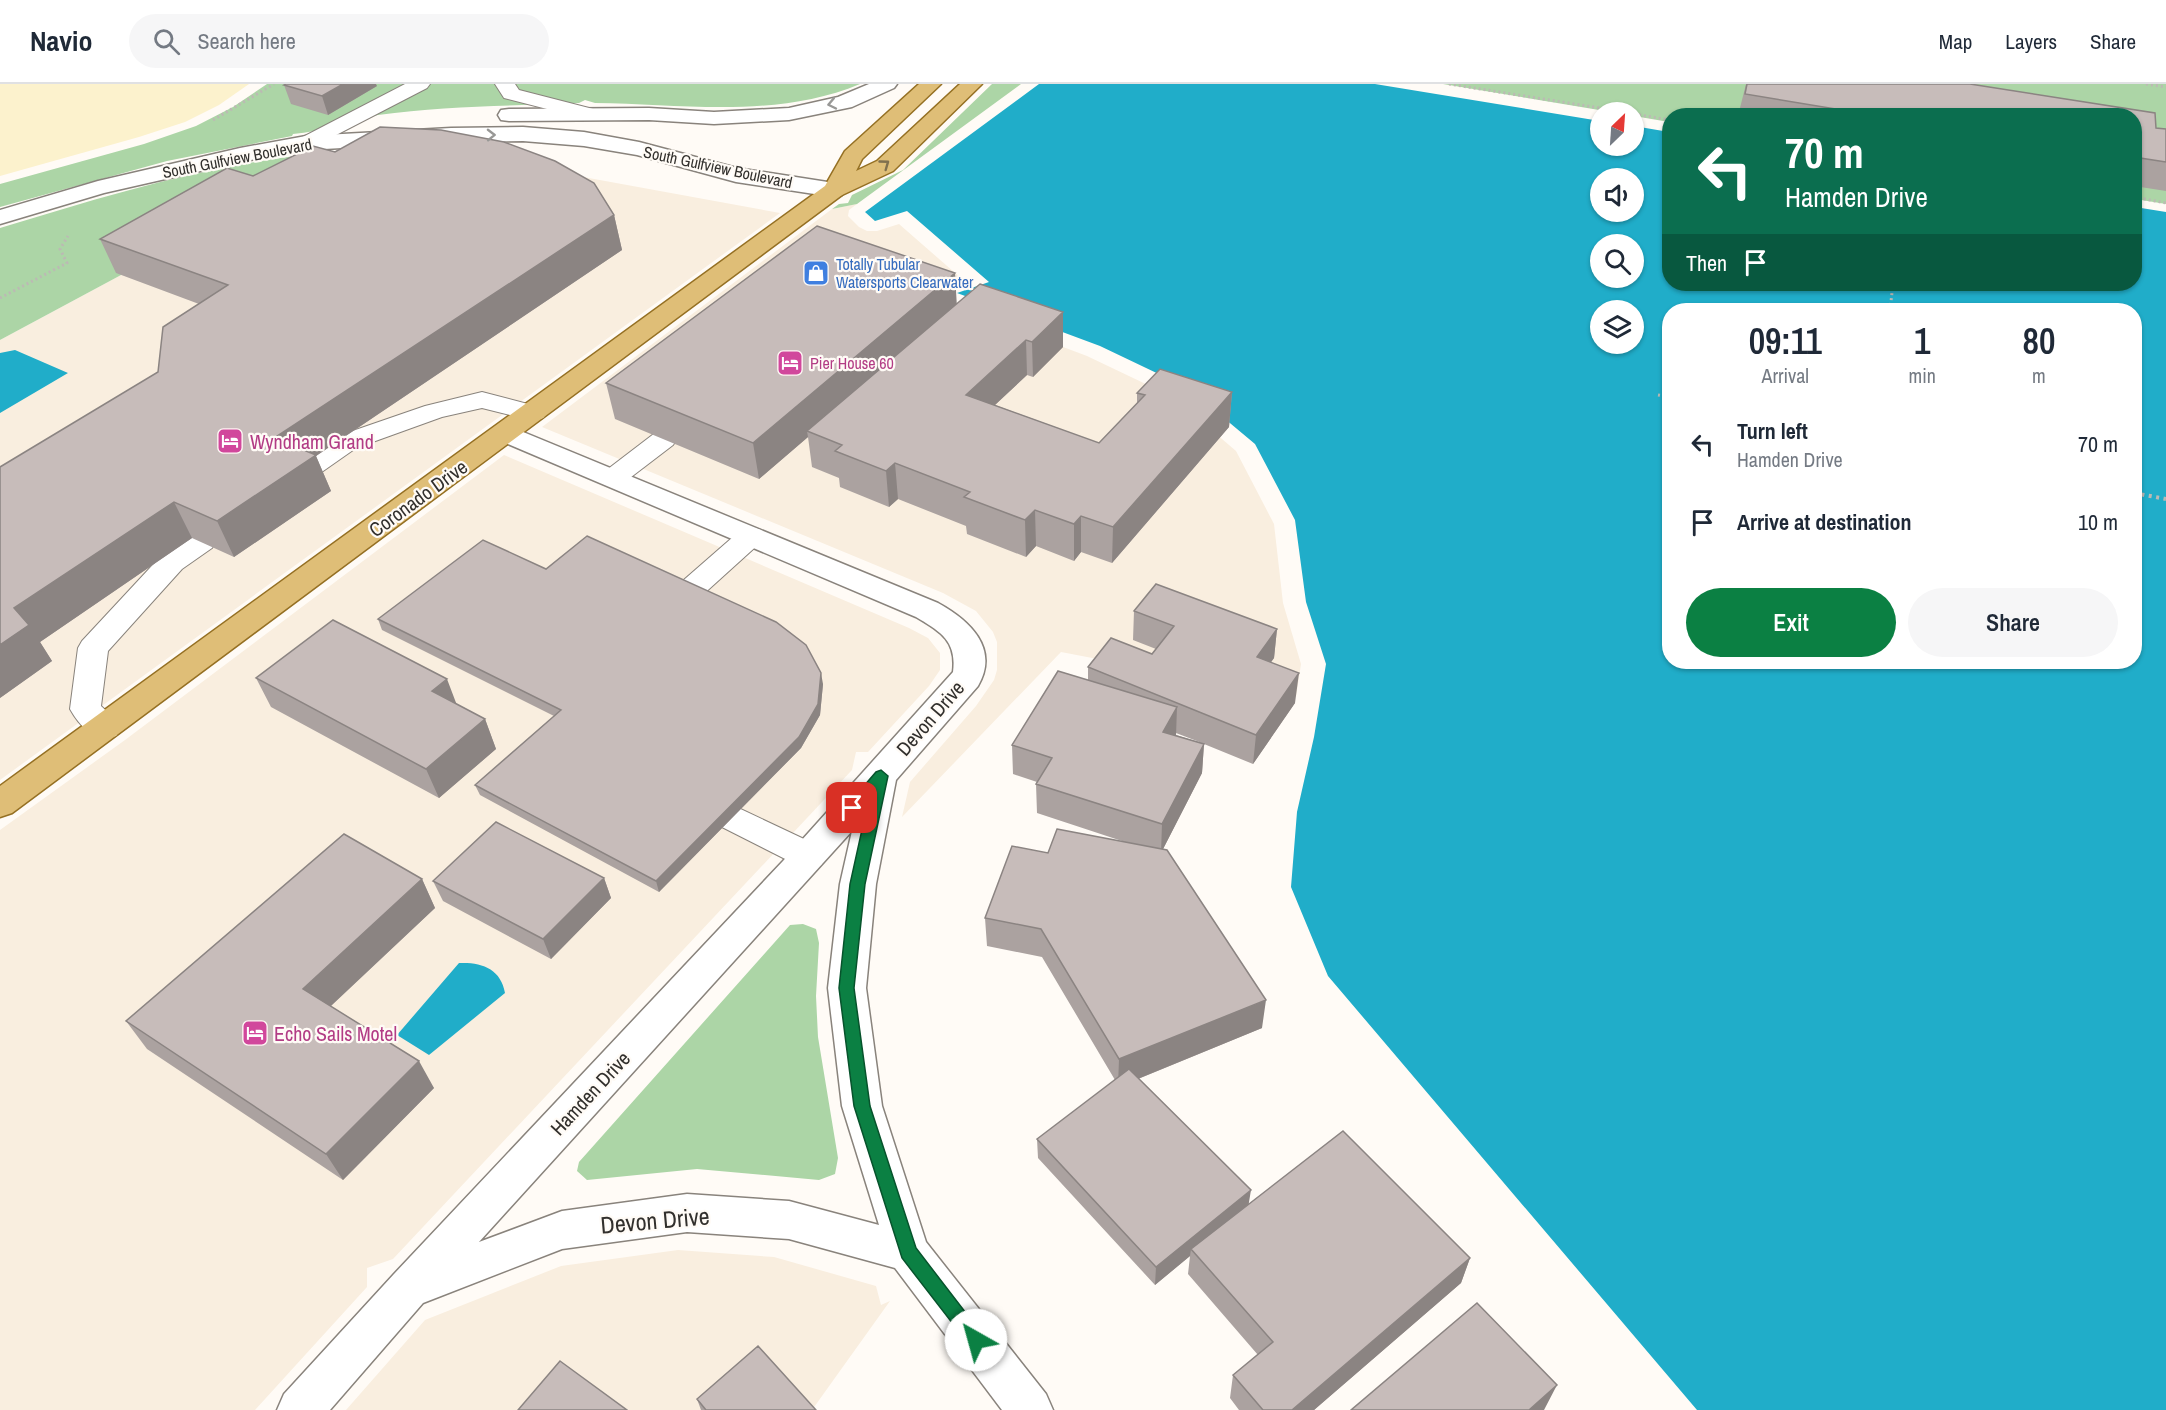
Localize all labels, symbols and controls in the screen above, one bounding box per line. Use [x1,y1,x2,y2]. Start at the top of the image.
search box [129,14,549,68]
text: Navio [30,22,93,60]
icon: search [150,25,183,58]
text: Search here [198,26,296,56]
text: Map [1939,27,1972,56]
text: Layers [2005,27,2057,56]
text: Share [2090,27,2136,56]
one-way arrow [828,97,838,110]
north arrow [1590,102,1644,156]
map controls [1590,102,1644,354]
text: 70 m [1785,125,1864,181]
one-way arrow [486,129,495,141]
icon: left [1686,132,1764,210]
street label: South Gulfview Boulevard [160,133,314,183]
street label: South Gulfview Boulevard [642,140,794,194]
one-way arrow [879,160,890,171]
button: sound [1590,168,1644,222]
text: Hamden Drive [1785,179,1928,215]
button: search [1590,234,1644,288]
icon: arrive [1739,246,1772,279]
text: Then [1686,248,1727,278]
place label: Totally Tubular Watersports Clearwater [836,253,974,293]
shop icon: Totally Tubular Watersports Clearwater [801,258,831,288]
button: layers [1590,300,1644,354]
text: 09:11 [1749,317,1822,365]
text: 1 [1914,317,1930,365]
text: 80 [2022,317,2055,365]
hotel icon: Pier House 60 [775,348,805,378]
place label: Pier House 60 [810,352,894,374]
text: Arrival [1762,362,1809,389]
text: min [1908,362,1936,389]
text: m [2032,362,2046,389]
text: Turn left [1737,416,1808,446]
hotel icon: Wyndham Grand [215,426,245,456]
place label: Wyndham Grand [250,428,374,455]
icon: left [1686,428,1719,461]
text: 70 m [2078,429,2118,459]
text: Hamden Drive [1737,446,1843,473]
street label: Coronado Drive [363,453,473,543]
icon: arrive [1686,506,1719,539]
text: Arrive at destination [1737,507,1911,537]
text: 10 m [2078,507,2118,537]
button: Exit [1686,588,1896,657]
button: Share [1908,588,2118,657]
street label: Devon Drive [890,675,970,761]
pin [826,782,877,833]
icon: arrive [835,791,868,824]
hotel icon: Echo Sails Motel [240,1018,270,1048]
place label: Echo Sails Motel [274,1020,397,1047]
street label: Hamden Drive [544,1045,636,1141]
street label: Devon Drive [599,1199,711,1241]
position arrow [944,1308,1008,1372]

